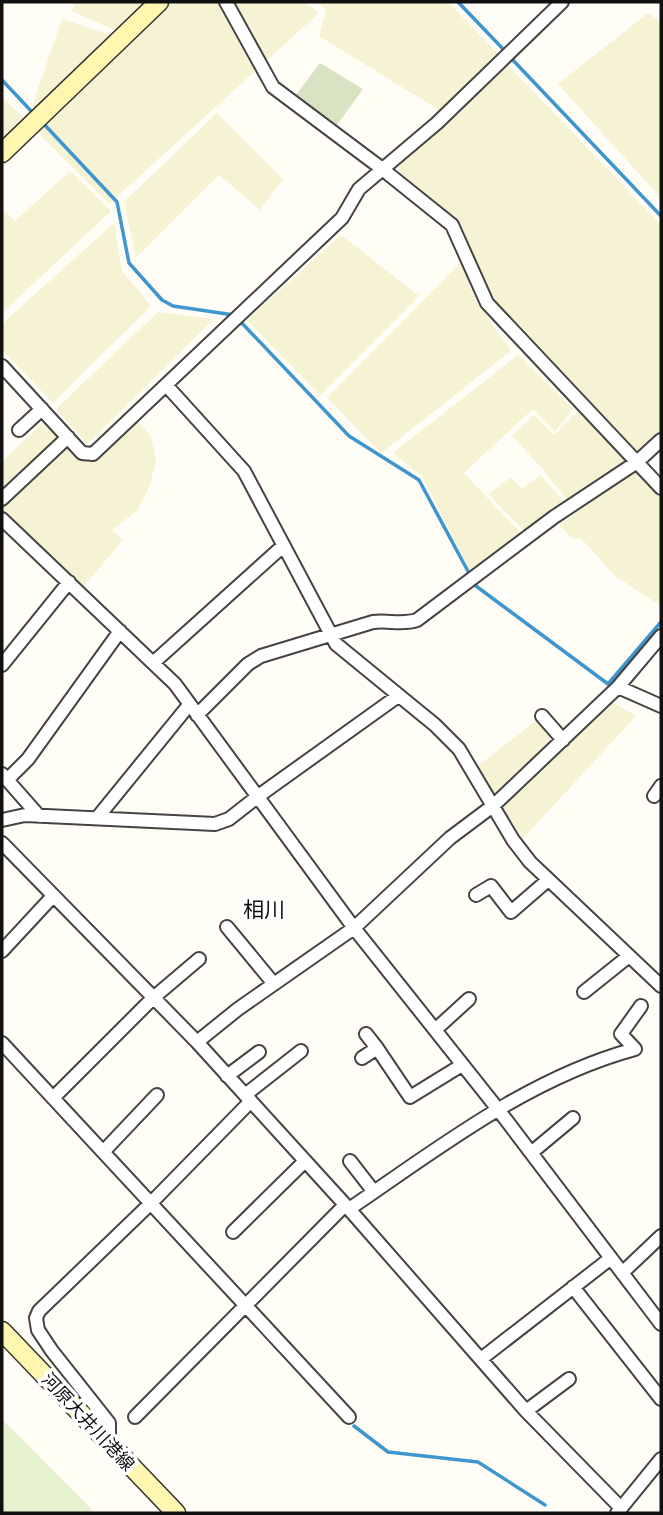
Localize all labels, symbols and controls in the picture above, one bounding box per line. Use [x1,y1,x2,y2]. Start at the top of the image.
district label: 相川 [243,896,285,923]
street label: 河原大井川港線 [37,1368,140,1476]

